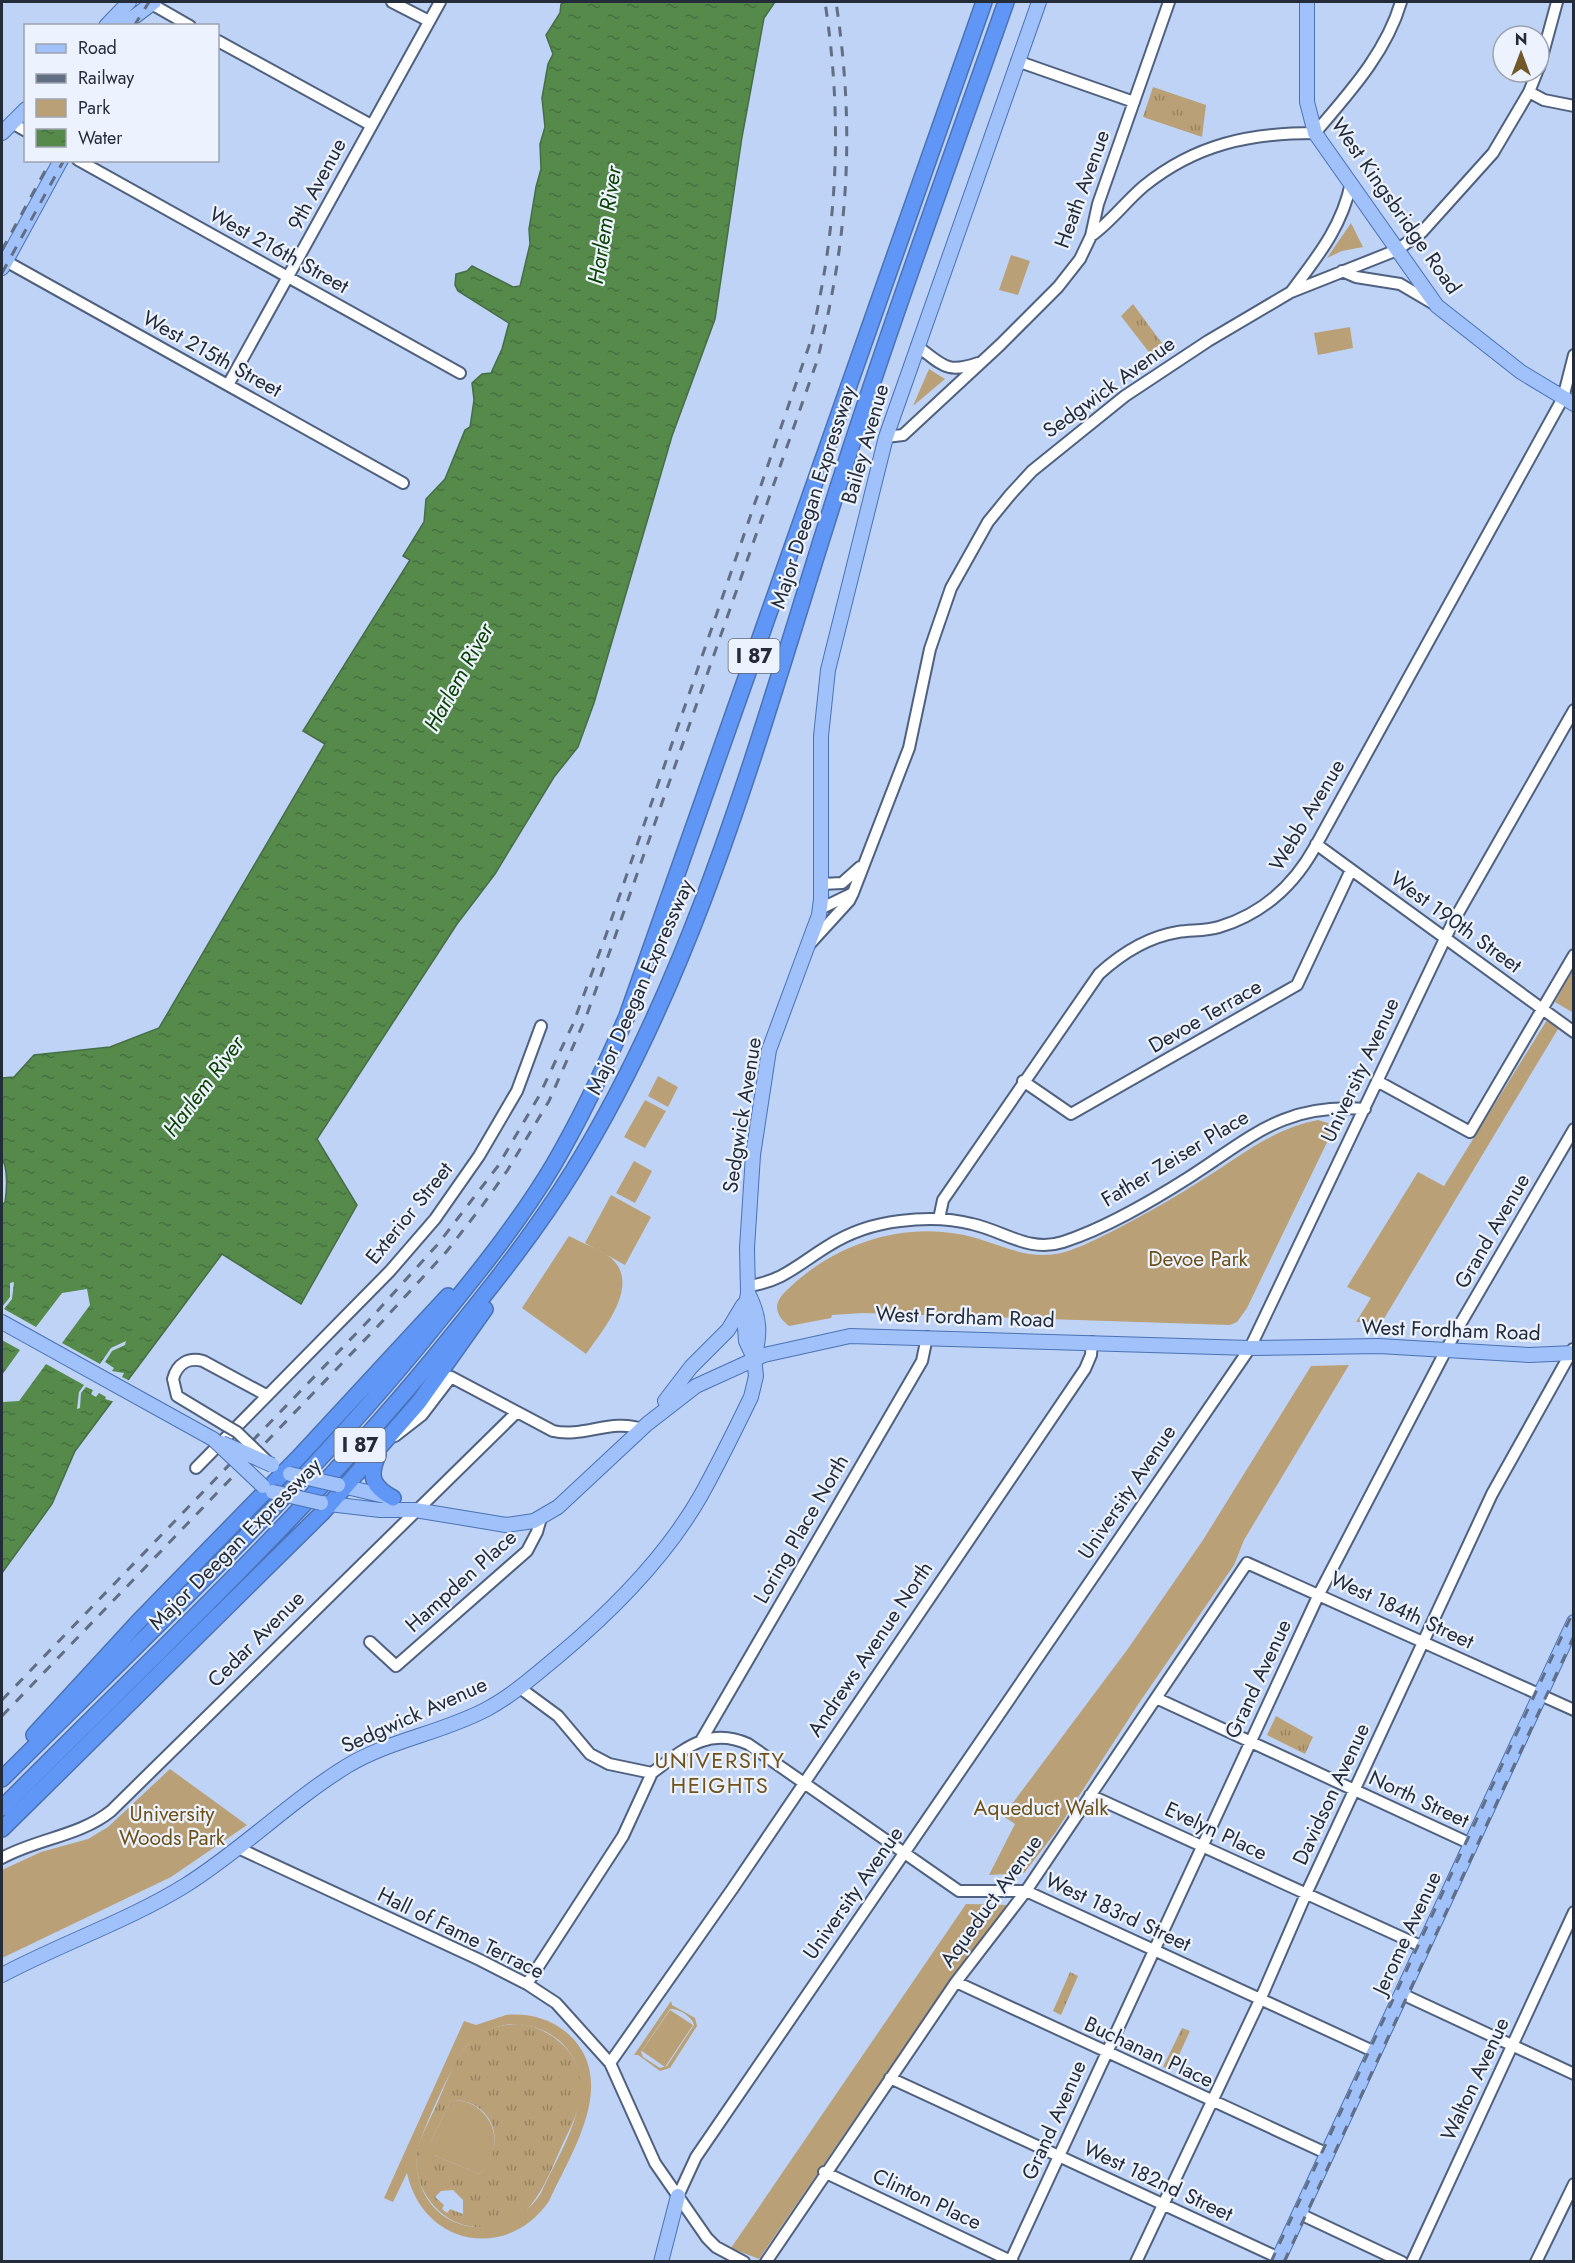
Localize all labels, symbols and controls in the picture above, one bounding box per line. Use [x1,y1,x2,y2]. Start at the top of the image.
legend [24,24,219,162]
north arrow [1491,24,1551,84]
text: N [1515,28,1527,51]
text: Road [78,35,117,61]
text: Railway [78,65,134,91]
text: Park [78,95,110,121]
street label: West Kingsbridge Road [1324,112,1468,300]
text: Water [78,125,123,151]
street label: Heath Avenue [1047,126,1117,252]
street label: 9th Avenue [280,133,354,235]
water label: Harlem River [579,162,629,286]
street label: West 216th Street [204,199,354,301]
street label: West 215th Street [137,303,287,405]
street label: Sedgwick Avenue [1037,329,1181,445]
street label: Bailey Avenue [834,380,896,508]
street label: Major Deegan Expressway [763,381,864,612]
water label: Harlem River [415,616,502,737]
road number: I 87 [728,639,780,673]
street label: Webb Avenue [1262,753,1352,877]
street label: West 190th Street [1384,864,1528,980]
street label: Major Deegan Expressway [579,874,701,1100]
street label: Devoe Terrace [1143,971,1267,1061]
street label: University Avenue [1313,993,1407,1147]
water label: Harlem River [154,1028,253,1143]
street label: Sedgwick Avenue [715,1035,769,1195]
street label: Father Zeiser Place [1095,1102,1255,1214]
street label: Exterior Street [358,1155,460,1271]
street label: Grand Avenue [1447,1168,1537,1294]
park label: Devoe Park [1148,1244,1249,1274]
street label: West Fordham Road [875,1299,1055,1335]
street label: West Fordham Road [1361,1312,1541,1348]
street label: University Avenue [1071,1419,1183,1565]
road number: I 87 [334,1428,386,1462]
street label: Loring Place North [746,1449,856,1609]
street label: Major Deegan Expressway [142,1450,329,1637]
street label: Hampden Place [399,1523,524,1639]
street label: Andrews Avenue North [800,1555,940,1743]
street label: West 184th Street [1325,1564,1479,1656]
street label: Cedar Avenue [201,1584,311,1694]
street label: Grand Avenue [1217,1614,1299,1743]
street label: Sedgwick Avenue [336,1669,492,1761]
street label: Davidson Avenue [1285,1718,1377,1870]
district label: UNIVERSITY HEIGHTS [655,1744,785,1801]
street label: North Street [1364,1763,1474,1835]
park label: Aqueduct Walk [974,1793,1109,1823]
street label: Evelyn Place [1160,1794,1272,1868]
park label: University Woods Park [119,1799,226,1853]
street label: University Avenue [796,1820,910,1966]
street label: Aqueduct Avenue [933,1828,1050,1974]
street label: West 183rd Street [1040,1865,1196,1959]
street label: Jerome Avenue [1364,1866,1449,2002]
street label: Hall of Fame Terrace [373,1880,550,1986]
street label: Buchanan Place [1079,2009,1219,2095]
street label: Walton Avenue [1433,2012,1517,2146]
street label: Grand Avenue [1014,2055,1094,2185]
street label: West 182nd Street [1078,2133,1238,2229]
street label: Clinton Place [868,2161,986,2237]

